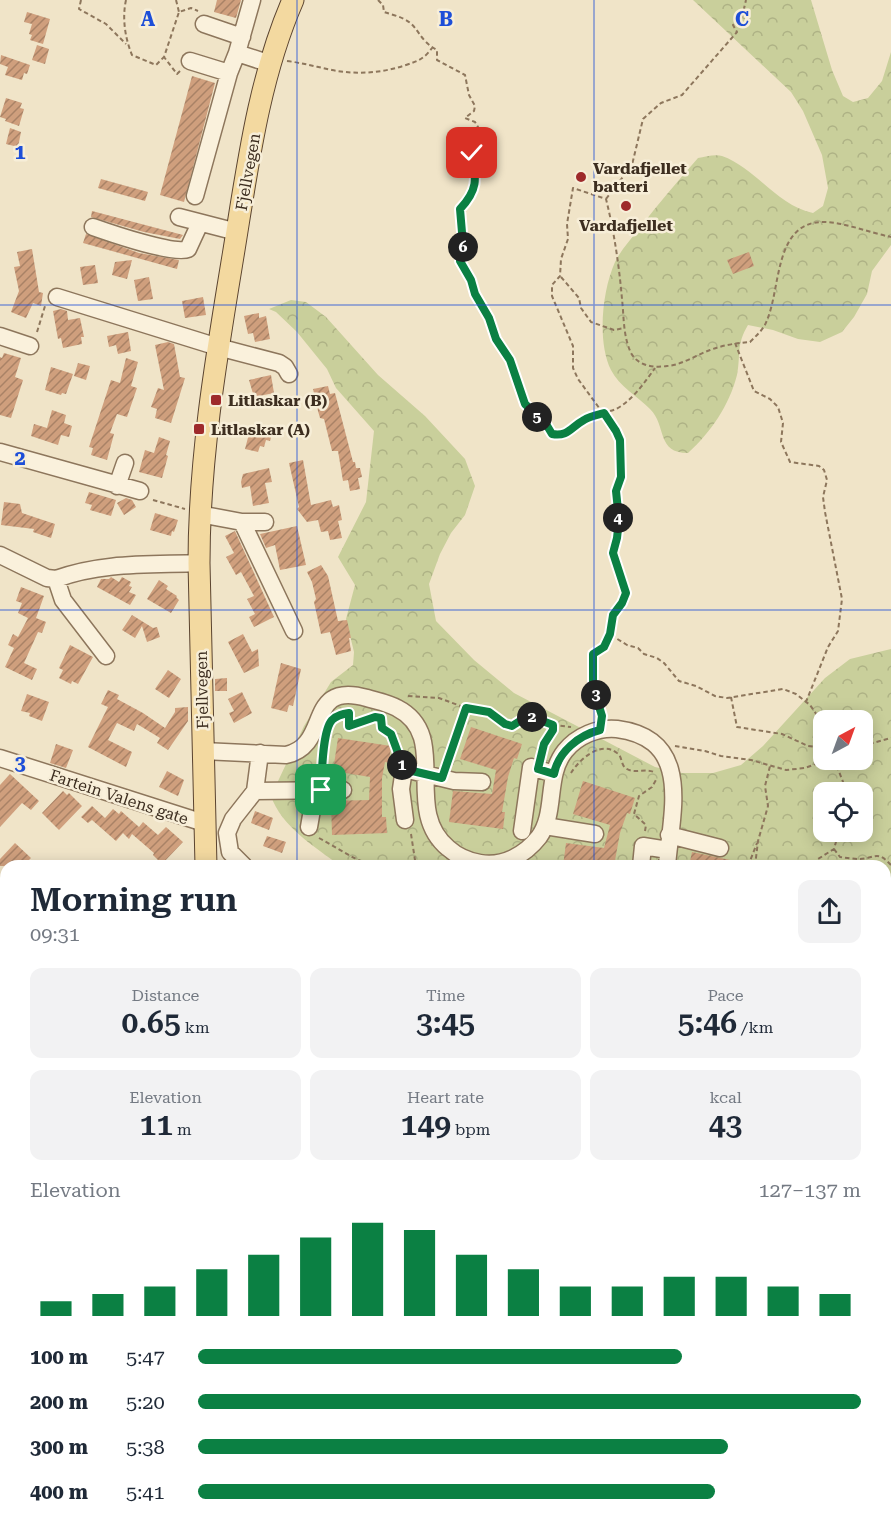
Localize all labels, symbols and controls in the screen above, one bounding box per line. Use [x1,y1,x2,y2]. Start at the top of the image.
text: A [141,7,156,31]
text: B [439,7,453,31]
text: C [735,7,749,31]
pin [446,127,497,178]
street label: Fjellvegen [232,132,264,212]
icon: check [455,136,488,169]
text: 1 [14,140,26,164]
place label: Vardafjellet batteri [593,159,687,196]
marker: Vardafjellet batteri [574,170,588,184]
marker: Vardafjellet [619,199,633,213]
place label: Vardafjellet [579,216,673,235]
pin: 6 [448,232,478,262]
text: 6 [459,237,467,256]
place label: Litlaskar (B) [228,391,328,410]
marker: Litlaskar (B) [209,393,223,407]
pin: 5 [522,402,552,432]
text: 5 [533,407,541,426]
place label: Litlaskar (A) [211,420,310,439]
marker: Litlaskar (A) [192,422,206,436]
text: 2 [14,446,26,470]
pin: 4 [603,503,633,533]
text: 4 [614,508,622,527]
street label: Fjellvegen [192,651,212,729]
pin: 3 [581,680,611,710]
text: 3 [592,685,600,704]
pin: 2 [517,702,547,732]
text: 2 [528,707,536,726]
north arrow [813,710,873,770]
map controls [813,710,873,842]
pin: 1 [387,750,417,780]
text: 3 [14,751,26,775]
text: 1 [398,755,406,774]
pin [295,764,346,815]
street label: Fartein Valens gate [47,766,191,828]
icon: arrive [304,773,337,806]
button: locate [813,782,873,842]
text: Morning run [30,880,237,919]
button: share [798,880,861,943]
text: 09:31 [30,922,80,946]
text: Distance [132,986,199,1005]
text: Time [426,986,465,1005]
text: Pace [707,986,744,1005]
text: 0.65 [121,1005,181,1040]
text: 3:45 [416,1005,475,1040]
text: 5:46 [678,1005,737,1040]
text: km [181,1018,210,1037]
text: /km [737,1018,773,1037]
text: Elevation [129,1088,202,1107]
text: Heart rate [407,1088,484,1107]
text: kcal [709,1088,742,1107]
text: 11 [139,1107,173,1142]
text: 149 [401,1107,451,1142]
text: 43 [709,1107,742,1142]
text: m [173,1120,192,1139]
text: bpm [451,1120,490,1139]
text: Elevation [30,1178,121,1202]
text: 127–137 m [758,1178,861,1202]
text: 100 m [30,1345,88,1369]
text: 5:47 [126,1345,165,1369]
text: 200 m [30,1390,88,1414]
text: 5:20 [126,1390,165,1414]
text: 300 m [30,1435,88,1459]
text: 5:38 [126,1435,165,1459]
text: 400 m [30,1480,88,1504]
text: 5:41 [126,1480,165,1504]

